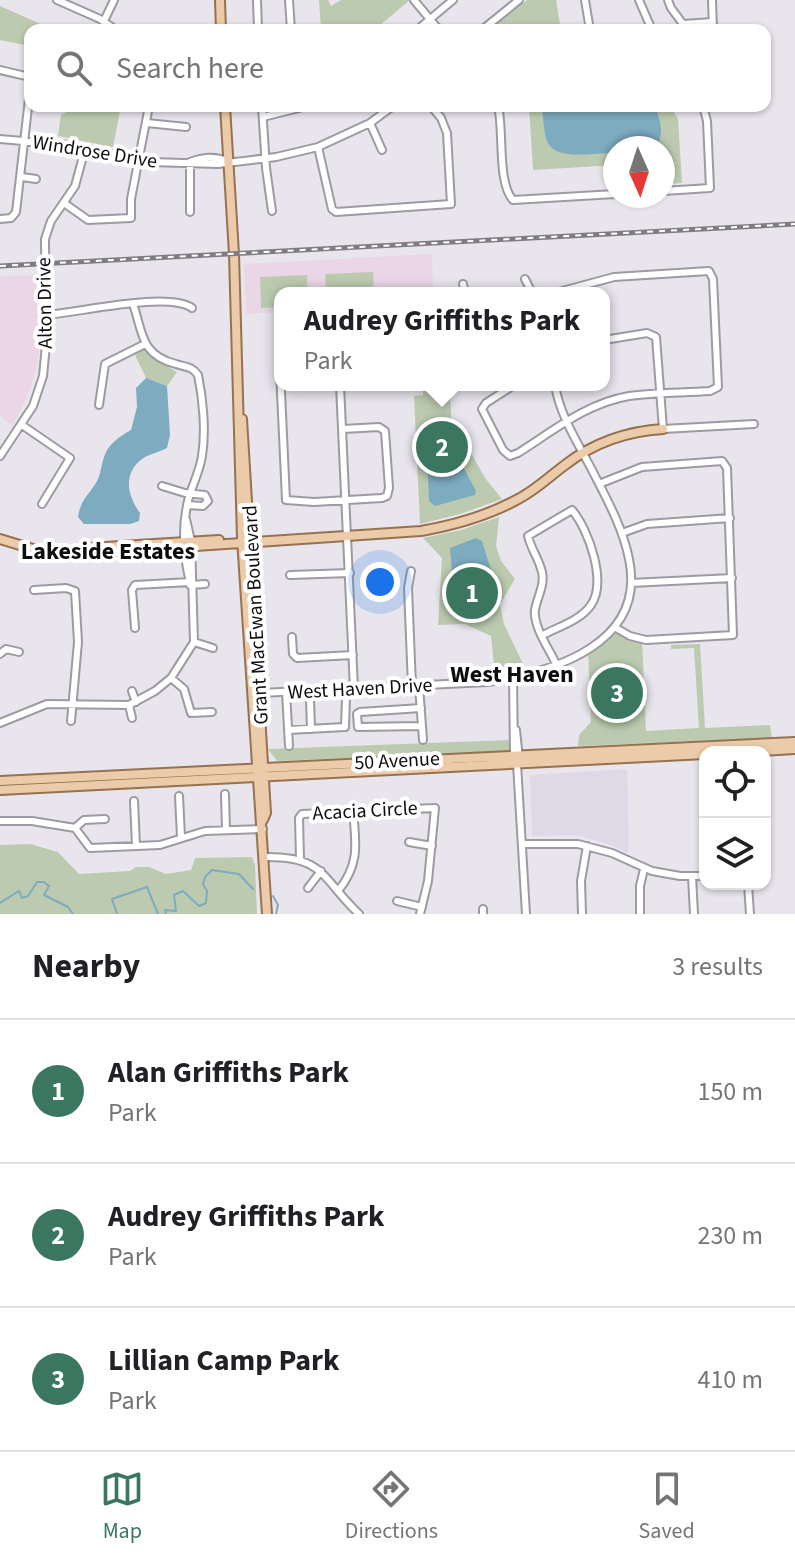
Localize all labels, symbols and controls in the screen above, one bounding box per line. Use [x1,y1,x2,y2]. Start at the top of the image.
search box [24,24,771,112]
icon: search [52,46,96,90]
text: Search here [116,47,264,90]
street label: Windrose Drive [30,128,159,176]
north arrow [603,136,675,208]
street label: Alton Drive [30,257,60,349]
popup [274,287,610,391]
text: Audrey Griffiths Park [304,299,580,342]
text: Park [304,342,352,379]
pin: 2 [416,417,468,477]
street label: Grant MacEwan Boulevard [236,505,276,725]
district label: Lakeside Estates [21,534,195,569]
your location [360,562,400,602]
pin: 1 [446,563,498,623]
district label: West Haven [450,657,574,692]
pin: 3 [591,663,643,723]
street label: West Haven Drive [287,671,433,707]
street label: 50 Avenue [354,745,441,777]
map controls [699,746,771,890]
button: locate [699,746,771,818]
street label: Acacia Circle [312,794,418,828]
button: layers [699,818,771,890]
text: Nearby [32,942,140,991]
text: 3 results [672,948,763,985]
text: Alan Griffiths Park [108,1051,349,1094]
text: 1 [51,1073,65,1110]
text: 150 m [697,1073,763,1110]
text: Park [108,1094,157,1131]
text: Audrey Griffiths Park [108,1195,384,1238]
text: 2 [51,1217,65,1254]
text: 230 m [697,1217,763,1254]
text: Park [108,1238,157,1275]
text: Lillian Camp Park [108,1339,339,1382]
text: 3 [51,1361,65,1398]
text: 410 m [697,1361,763,1398]
text: Park [108,1382,157,1419]
tab: Map [100,1467,144,1547]
tab: Directions [345,1467,438,1547]
tab: Saved [639,1467,695,1547]

